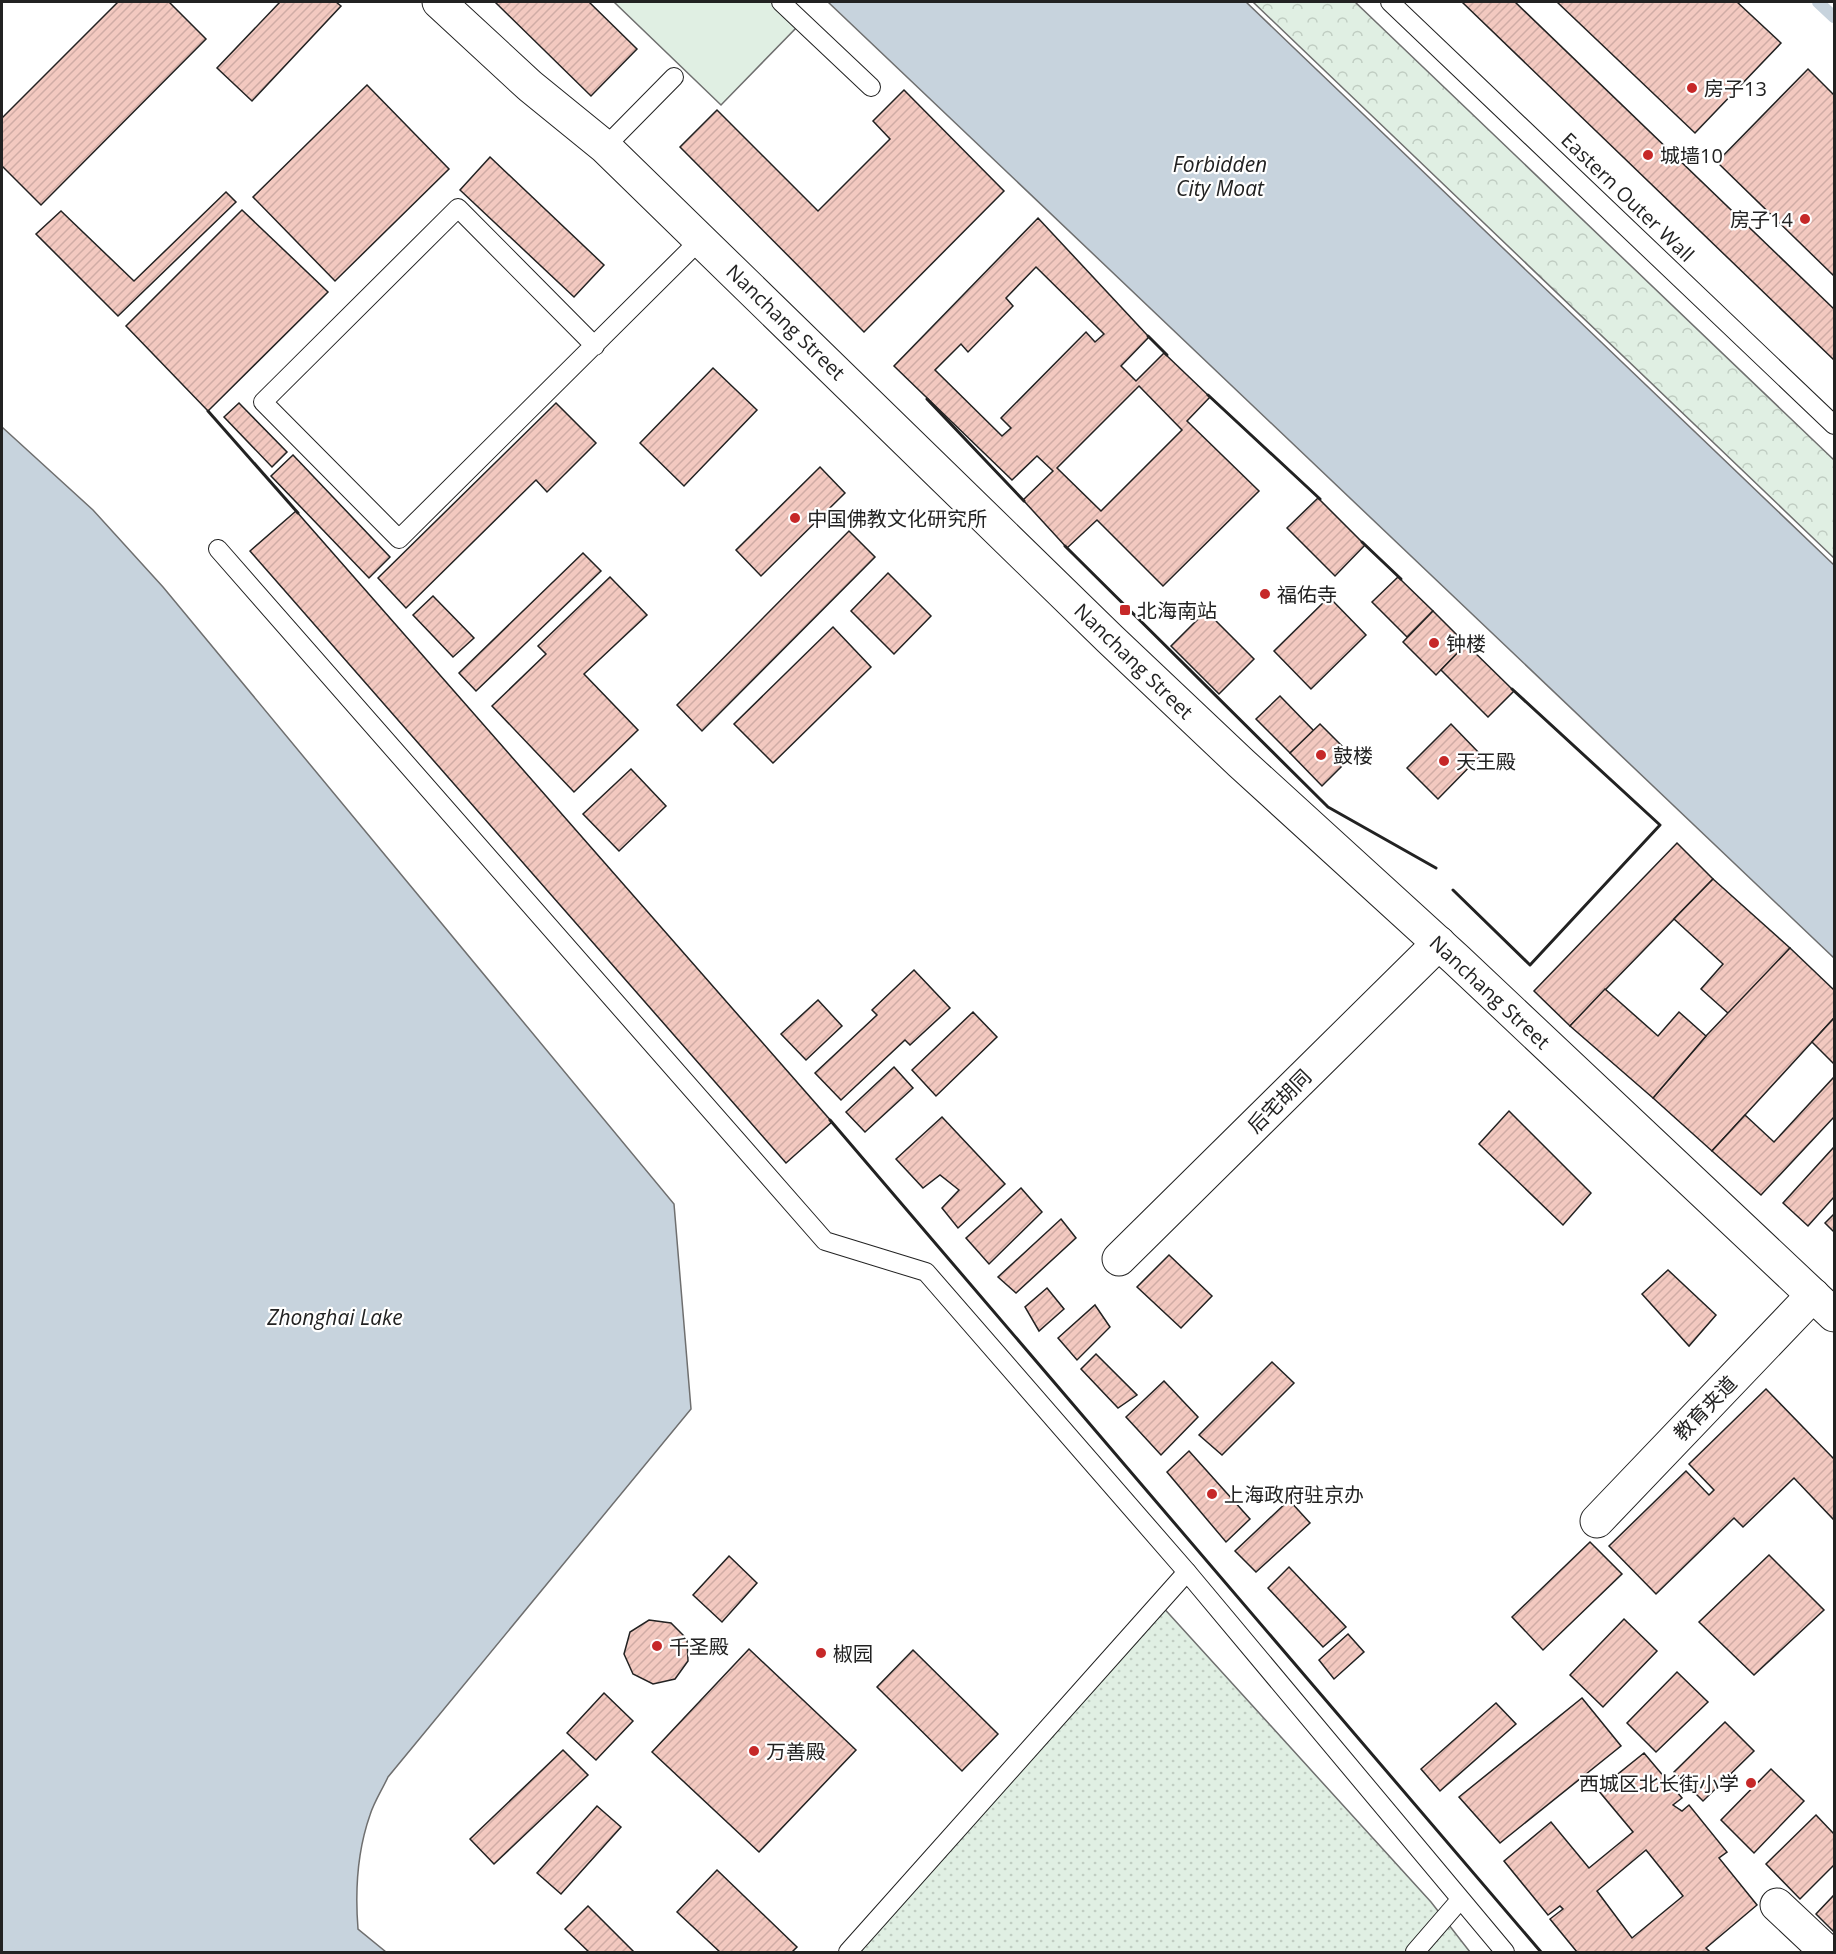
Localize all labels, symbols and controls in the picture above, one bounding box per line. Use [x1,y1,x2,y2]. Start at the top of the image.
place label: 房子13 [1704,75,1767,102]
marker: 房子13 [1685,81,1699,95]
street label: Eastern Outer Wall [1556,127,1700,267]
place label: 城墙10 [1660,142,1723,169]
marker: 城墙10 [1641,148,1655,162]
water label: Forbidden City Moat [1173,150,1267,202]
place label: 房子14 [1730,206,1794,233]
marker: 房子14 [1798,212,1812,226]
street label: Nanchang Street [721,258,851,386]
place label: 中国佛教文化研究所 [807,505,987,532]
marker: 中国佛教文化研究所 [788,511,802,525]
place label: 福佑寺 [1277,581,1337,608]
marker: 福佑寺 [1258,587,1272,601]
street label: Nanchang Street [1069,597,1199,725]
place label: 北海南站 [1137,597,1217,624]
marker: 北海南站 [1118,603,1132,617]
place label: 钟楼 [1446,630,1486,657]
marker: 钟楼 [1427,636,1441,650]
place label: 鼓楼 [1333,742,1373,769]
marker: 鼓楼 [1314,748,1328,762]
place label: 天王殿 [1456,748,1516,775]
marker: 天王殿 [1437,754,1451,768]
street label: Nanchang Street [1424,929,1556,1055]
street label: 后宅胡同 [1241,1063,1317,1139]
water label: Zhonghai Lake [266,1303,403,1331]
street label: 教育夹道 [1668,1370,1742,1446]
place label: 上海政府驻京办 [1224,1481,1364,1508]
marker: 上海政府驻京办 [1205,1487,1219,1501]
place label: 千圣殿 [669,1633,729,1660]
marker: 千圣殿 [650,1639,664,1653]
place label: 椒园 [833,1640,873,1667]
marker: 椒园 [814,1646,828,1660]
place label: 万善殿 [766,1738,826,1765]
marker: 万善殿 [747,1744,761,1758]
place label: 西城区北长街小学 [1579,1770,1739,1797]
marker: 西城区北长街小学 [1744,1776,1758,1790]

